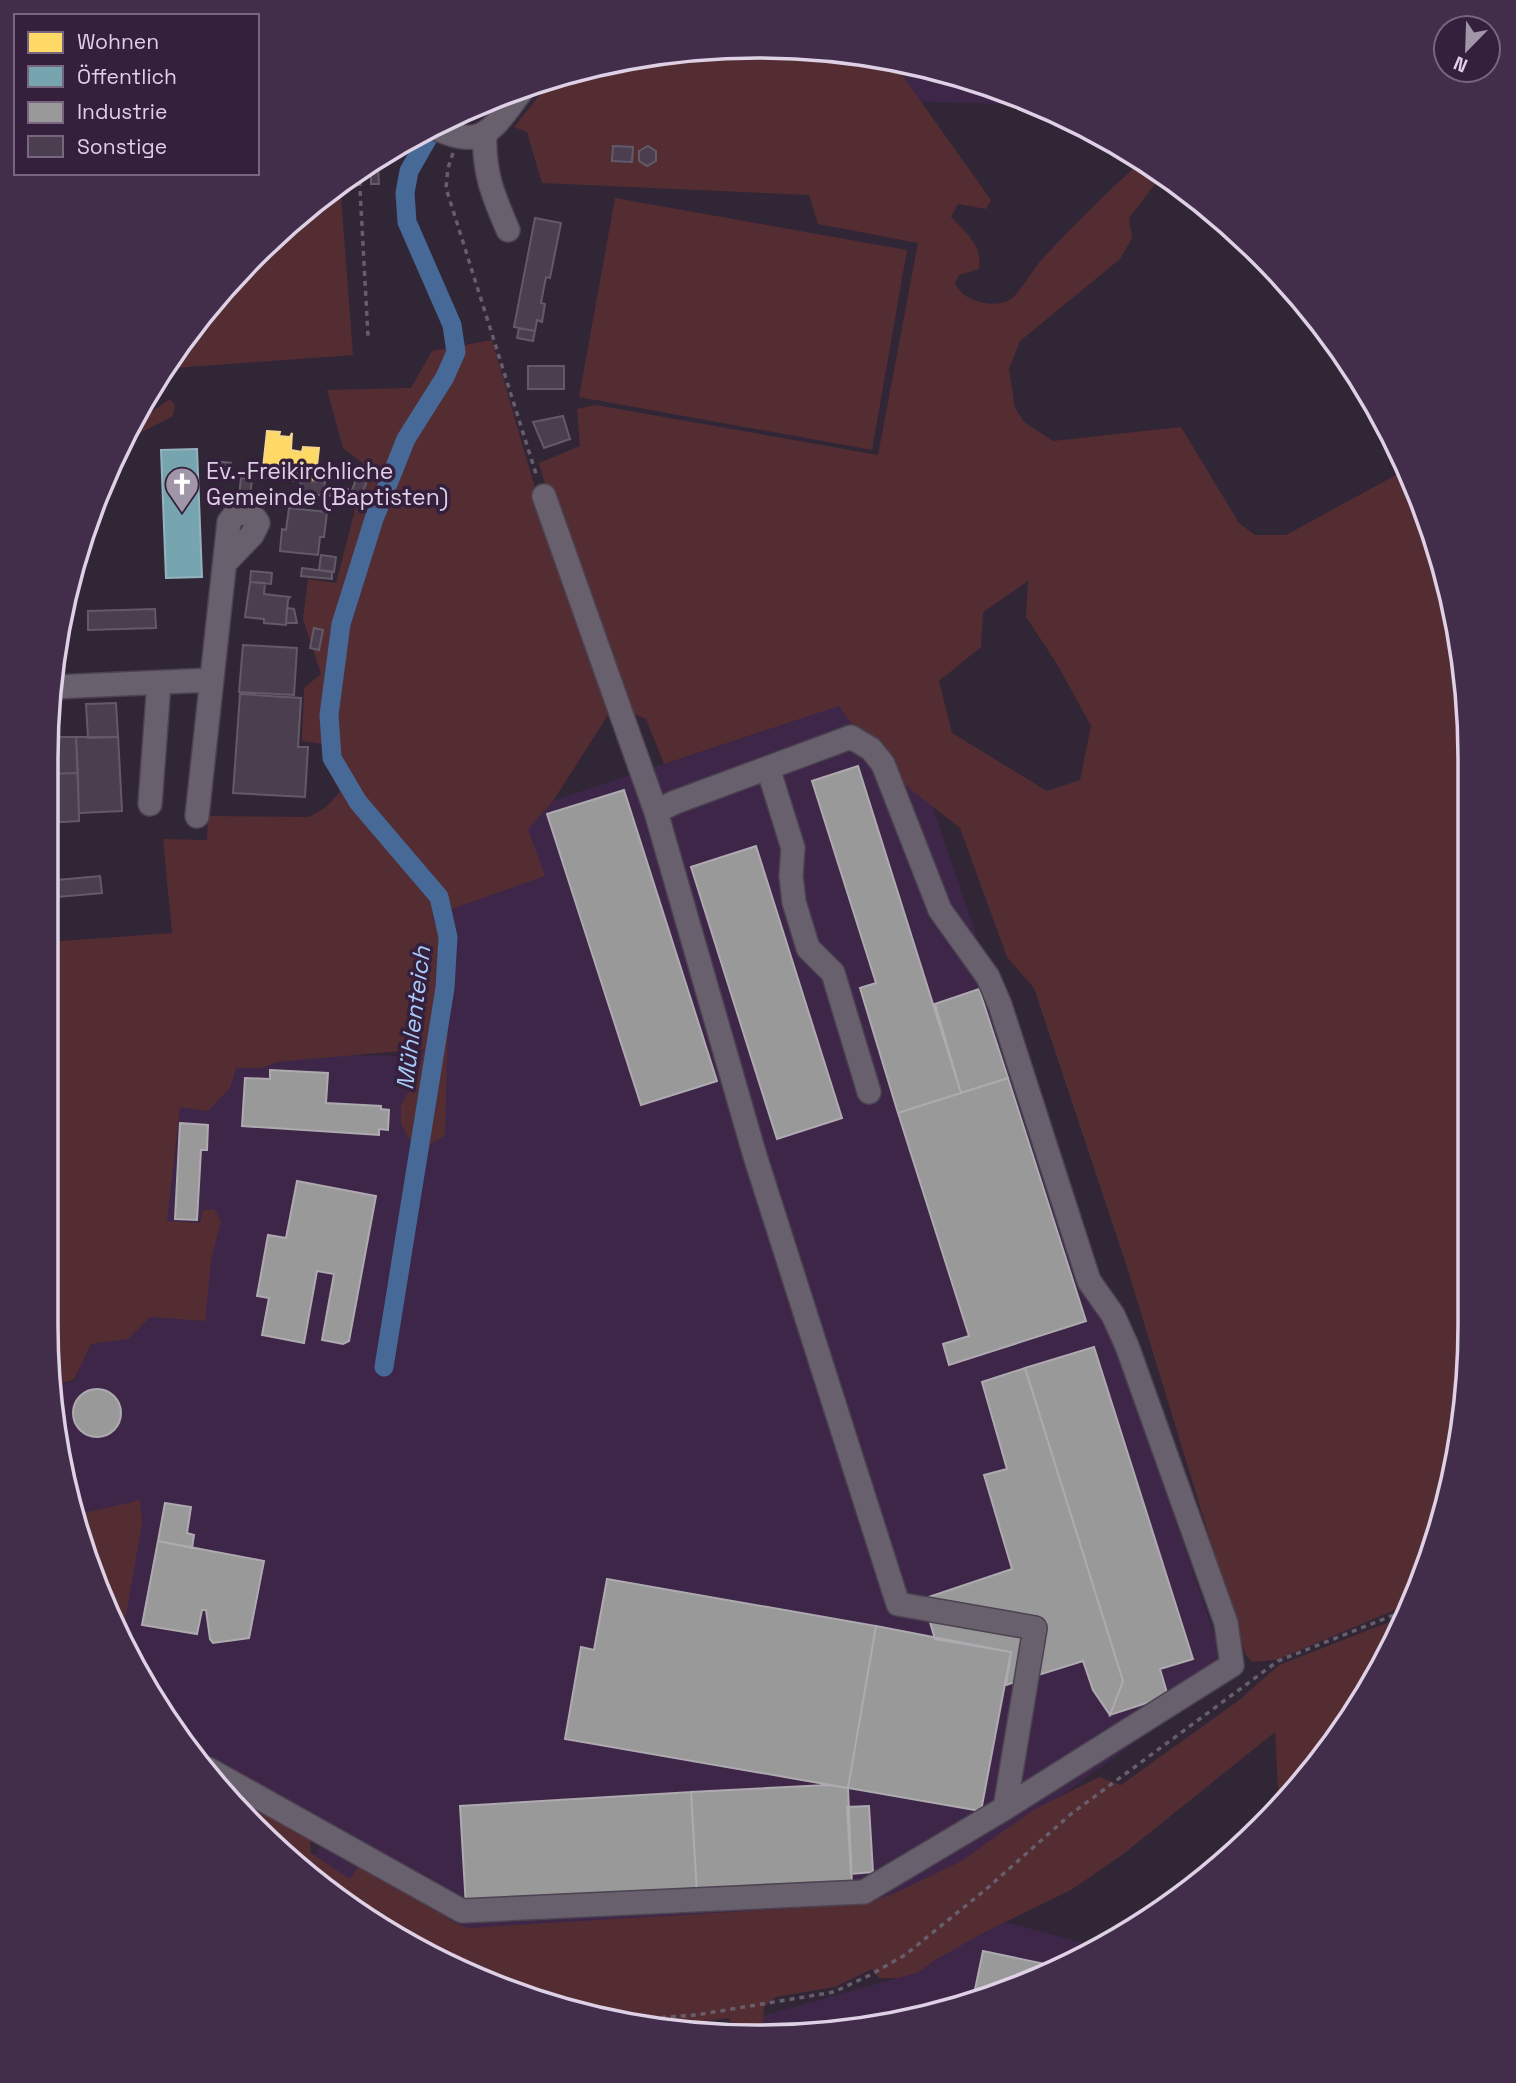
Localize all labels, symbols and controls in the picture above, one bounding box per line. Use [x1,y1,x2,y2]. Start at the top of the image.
legend [14,14,259,175]
north arrow [1432,14,1502,84]
text: Wohnen [77,28,159,55]
text: N [1450,50,1471,78]
text: Öffentlich [77,63,177,90]
text: Industrie [77,98,167,125]
text: Sonstige [77,133,167,160]
place label: Ev.-Freikirchliche Gemeinde (Baptisten) [206,456,448,512]
church icon: Ev.-Freikirchliche Gemeinde (Baptisten) [163,465,201,514]
water label: Mühlenteich [389,943,437,1092]

